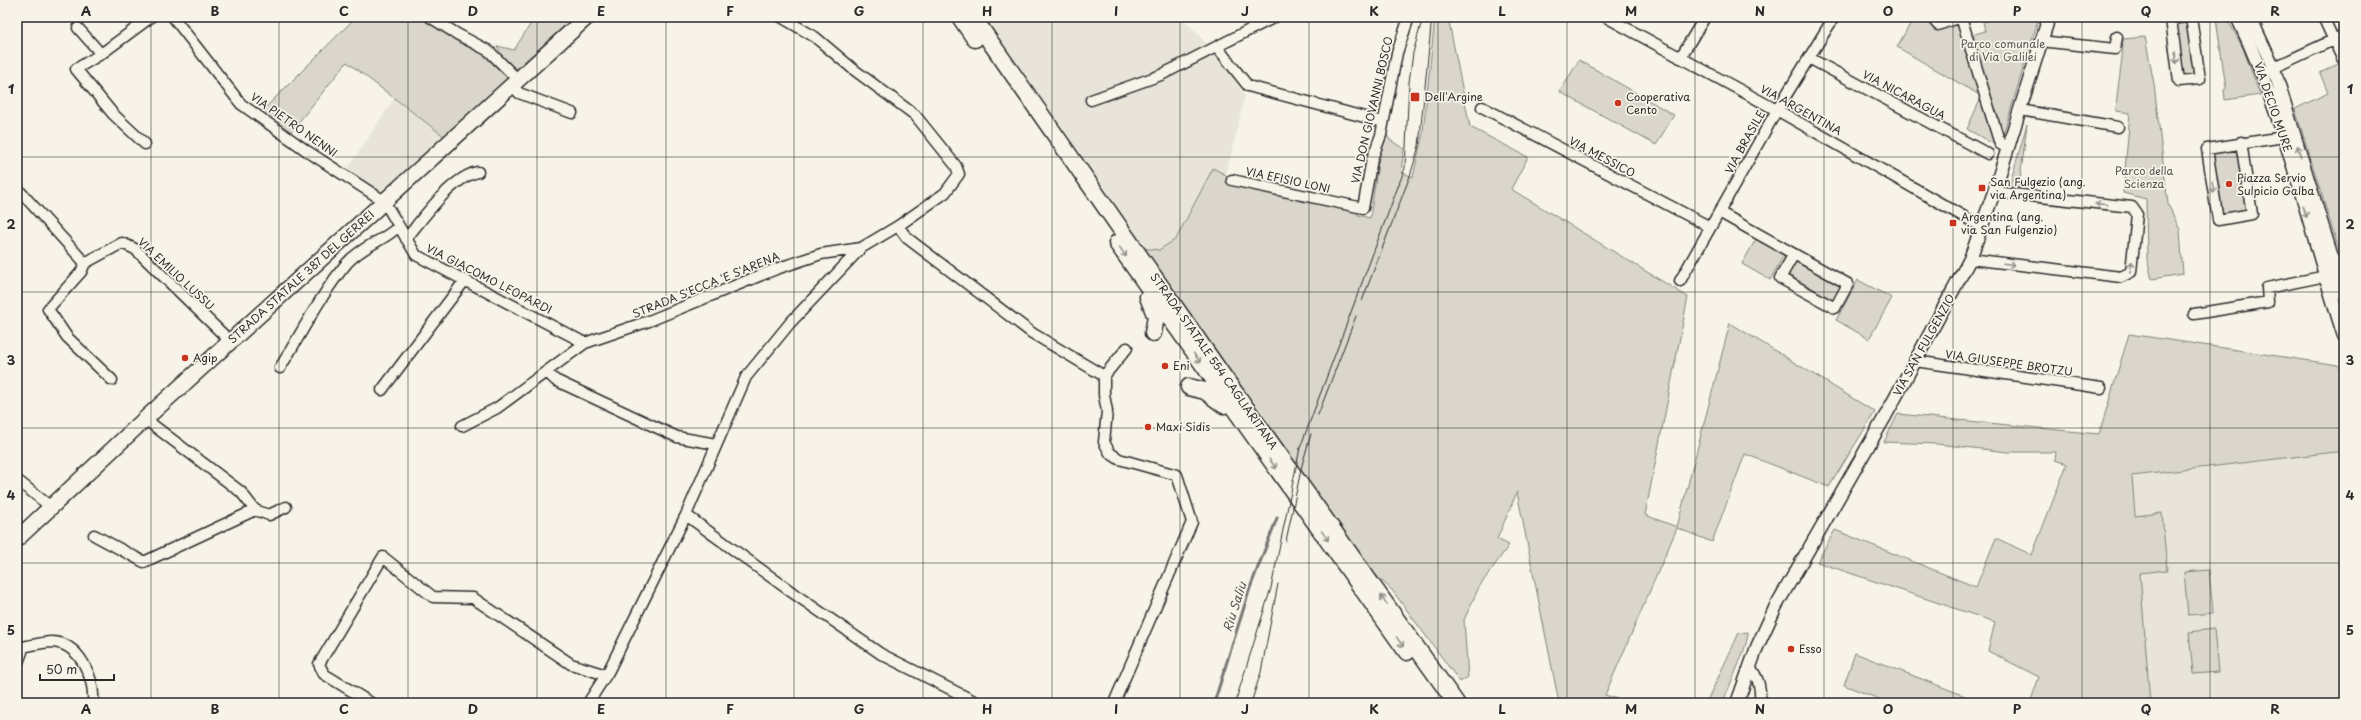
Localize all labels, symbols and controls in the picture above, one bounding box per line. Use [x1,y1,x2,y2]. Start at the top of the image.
text: A [81,1,91,20]
text: B [211,1,220,20]
text: C [339,1,349,20]
text: D [468,1,478,20]
text: E [597,1,605,20]
text: F [726,1,734,20]
text: G [854,1,864,20]
text: H [982,1,992,20]
text: I [1114,1,1118,20]
text: J [1241,1,1249,20]
text: K [1369,1,1379,20]
text: L [1498,1,1506,20]
text: M [1625,1,1637,20]
text: N [1755,1,1765,20]
text: O [1883,1,1893,20]
text: P [2013,1,2022,20]
text: Q [2141,1,2151,20]
text: R [2270,1,2280,20]
street label: VIA DON GIOVANNI BOSCO [1346,35,1397,185]
park label: Parco comunale di Via Galilei [1960,35,2046,65]
one-way arrow [2172,51,2180,64]
street label: VIA DECIO MURE [2250,60,2297,154]
street label: VIA NICARAGUA [1860,65,1949,124]
text: 1 [8,79,14,98]
text: 1 [2347,79,2353,98]
street label: VIA ARGENTINA [1757,80,1846,139]
street label: VIA PIETRO NENNI [247,88,341,161]
place label: Dell'Argine [1424,88,1483,105]
place label: Cooperativa Cento [1626,88,1690,118]
marker: Dell'Argine [1409,91,1421,103]
marker: Cooperativa Cento [1613,98,1623,108]
street label: VIA BRASILE [1720,107,1769,177]
street label: VIA MESSICO [1566,132,1638,181]
one-way arrow [2295,145,2302,158]
street label: VIA EFISIO LONI [1244,162,1332,197]
park label: Parco della Scienza [2115,162,2173,192]
place label: Piazza Servio Sulpicio Galba [2237,169,2315,199]
place label: San Fulgezio (ang. via Argentina) [1990,173,2086,203]
marker: Piazza Servio Sulpicio Galba [2224,179,2234,189]
one-way arrow [2209,180,2217,193]
marker: San Fulgezio (ang. via Argentina) [1977,183,1987,193]
one-way arrow [2095,200,2108,208]
one-way arrow [2302,205,2309,218]
street label: STRADA STATALE 387 DEL GERREI [224,206,378,347]
place label: Argentina (ang. via San Fulgenzio) [1961,208,2057,238]
text: 2 [6,214,16,233]
text: 2 [2345,214,2355,233]
marker: Argentina (ang. via San Fulgenzio) [1948,218,1958,228]
street label: VIA EMILIO LUSSU [134,234,218,314]
street label: VIA GIACOMO LEOPARDI [423,239,555,318]
one-way arrow [1119,246,1127,257]
street label: STRADA S'ECCA 'E S'ARENA [630,247,782,322]
one-way arrow [2002,260,2015,268]
one-way arrow [2128,260,2136,273]
street label: STRADA STATALE 554 CAGLIARITANA [1147,269,1282,453]
street label: VIA SAN FULGENZIO [1888,291,1959,399]
street label: VIA GIUSEPPE BROTZU [1944,345,2074,380]
place label: Agip [193,349,218,366]
text: 3 [7,350,16,369]
text: 3 [2346,350,2355,369]
marker: Agip [180,353,190,363]
one-way arrow [1193,353,1201,364]
place label: Eni [1173,357,1190,374]
marker: Eni [1160,361,1170,371]
place label: Maxi Sidis [1156,418,1210,435]
marker: Maxi Sidis [1143,422,1153,432]
one-way arrow [1269,458,1277,469]
text: 4 [7,485,16,504]
text: 4 [2346,485,2355,504]
one-way arrow [1321,531,1329,542]
water label: Riu Saliu [1218,579,1251,634]
one-way arrow [1380,595,1388,606]
text: 5 [7,620,15,639]
text: 5 [2346,620,2354,639]
one-way arrow [1396,637,1404,648]
place label: Esso [1799,640,1822,657]
marker: Esso [1786,644,1796,654]
scale bar [40,656,114,682]
text: 50 m [46,660,77,678]
text: A [81,699,91,718]
text: B [211,699,220,718]
text: C [339,699,349,718]
text: D [468,699,478,718]
text: E [597,699,605,718]
text: F [726,699,734,718]
text: G [854,699,864,718]
text: H [982,699,992,718]
text: I [1114,699,1118,718]
text: J [1241,699,1249,718]
text: K [1369,699,1379,718]
text: L [1498,699,1506,718]
text: M [1625,699,1637,718]
text: N [1755,699,1765,718]
text: O [1883,699,1893,718]
text: P [2013,699,2022,718]
text: Q [2141,699,2151,718]
text: R [2270,699,2280,718]

